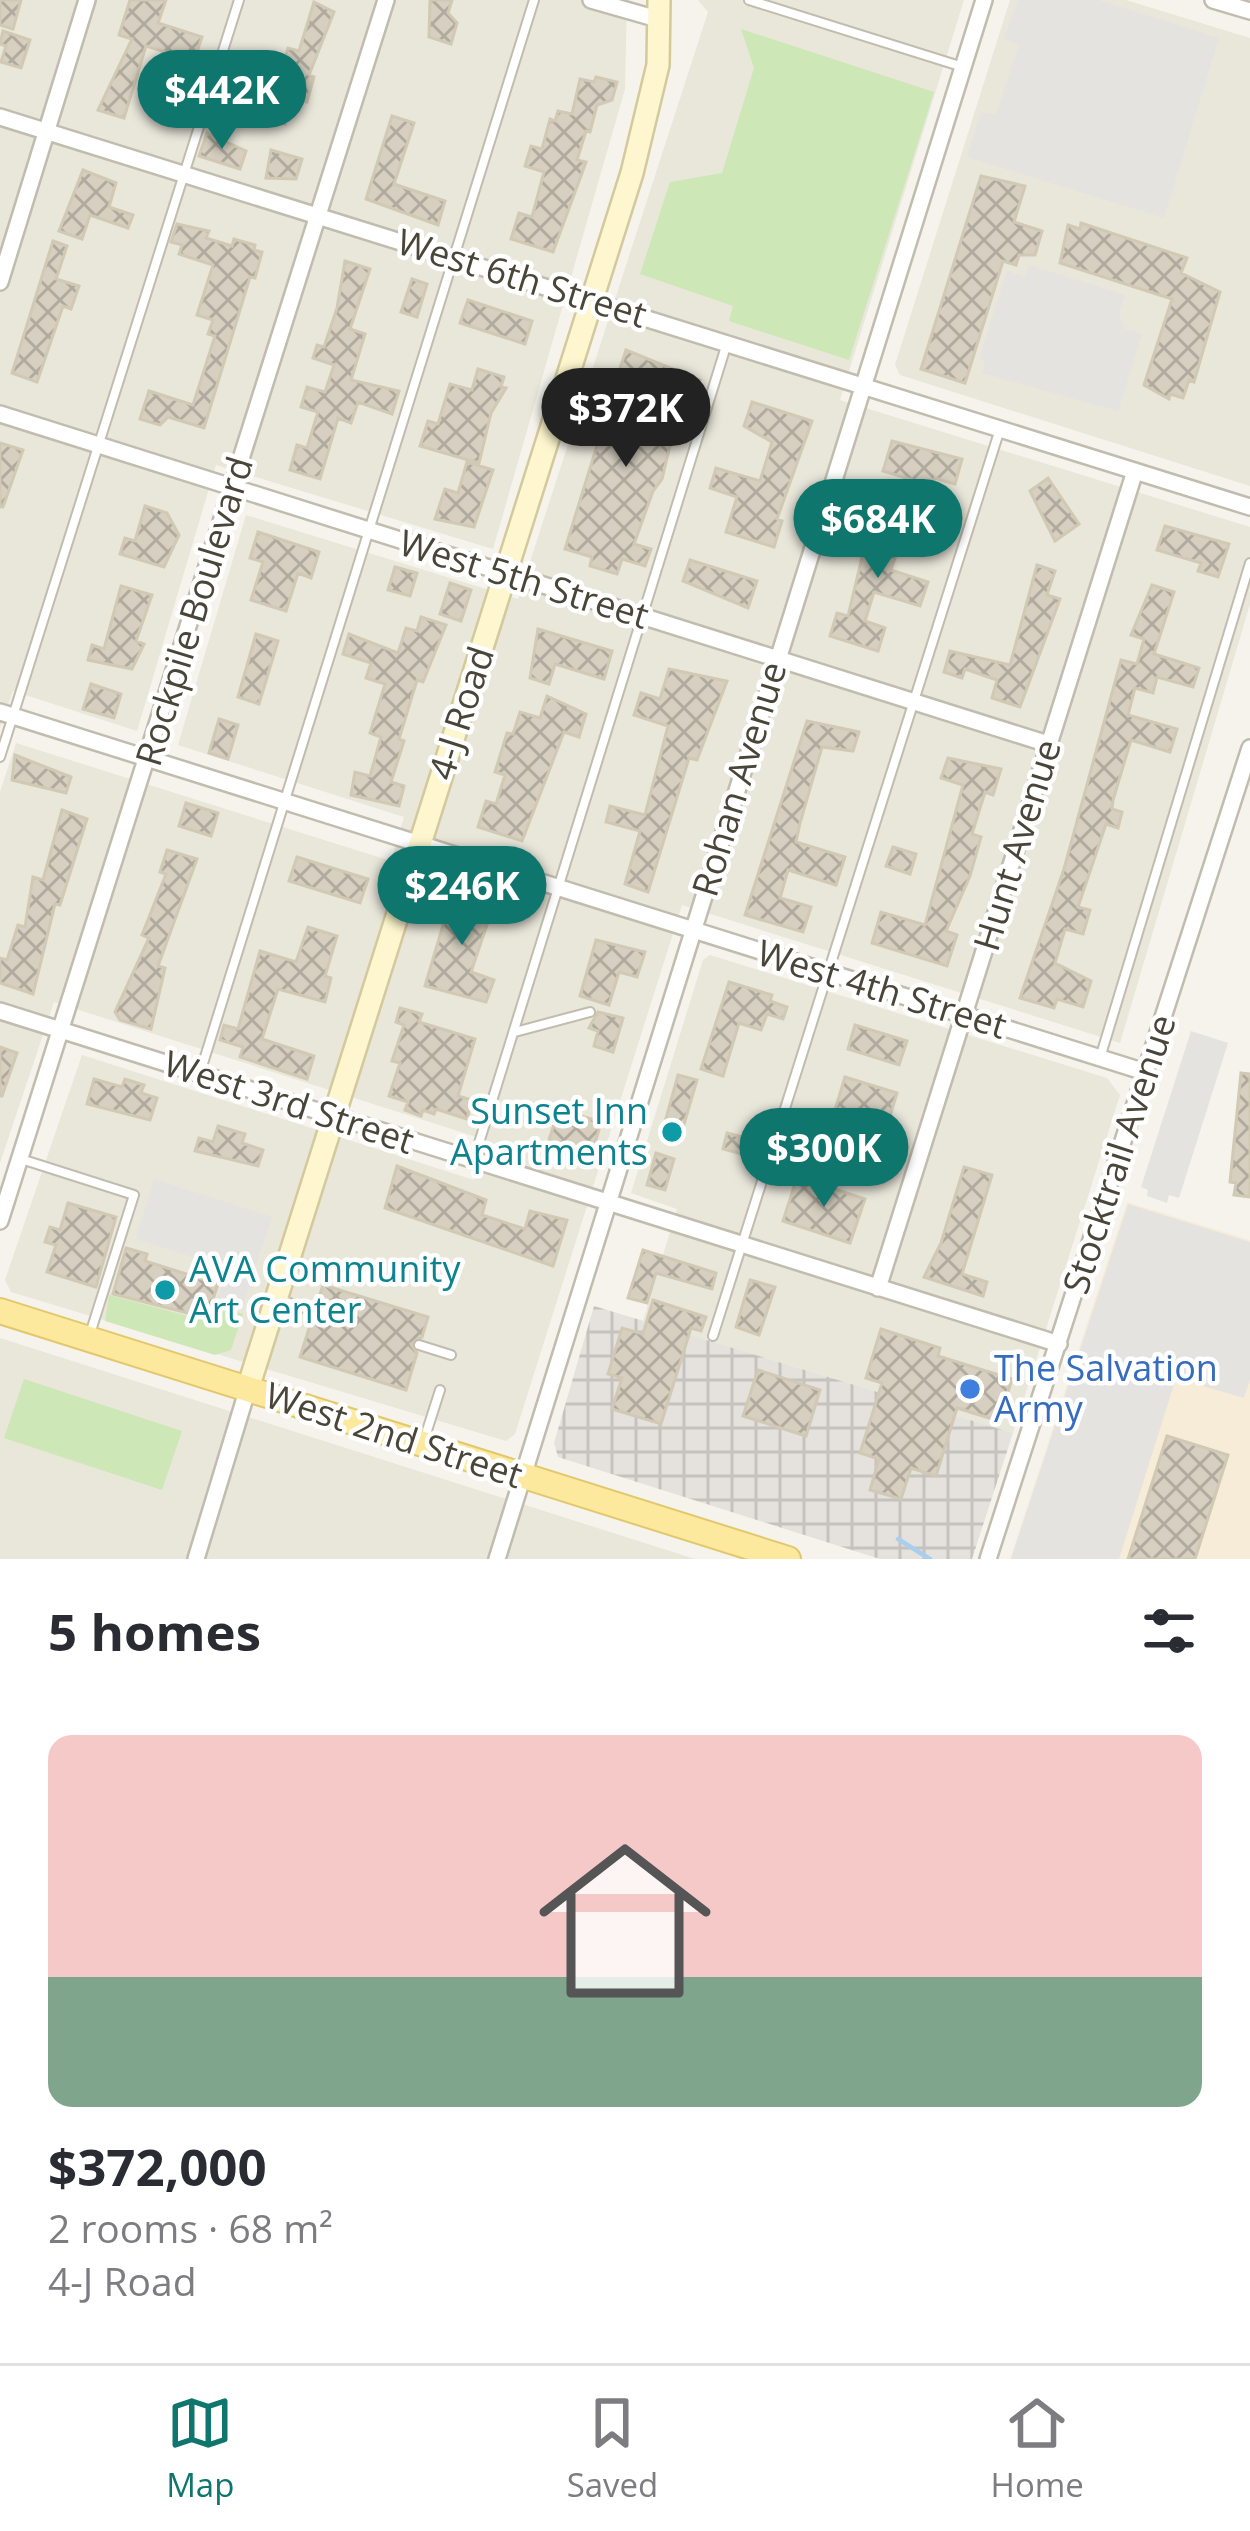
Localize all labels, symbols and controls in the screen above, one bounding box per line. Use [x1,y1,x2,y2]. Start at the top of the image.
pin: $442K [138,50,306,152]
text: $442K [164,62,280,115]
street label: West 6th Street [392,216,653,339]
pin: $372K [542,368,710,470]
text: $372K [568,380,684,433]
street label: Rockpile Boulevard [123,450,264,771]
pin: $684K [794,479,962,581]
text: $684K [820,491,936,544]
street label: West 5th Street [394,517,655,640]
street label: 4-J Road [416,640,505,786]
street label: Rohan Avenue [680,656,797,902]
street label: Hunt Avenue [961,733,1072,956]
pin: $246K [378,846,546,948]
text: $246K [404,858,520,911]
street label: West 4th Street [752,927,1013,1050]
street label: Stocktrail Avenue [1050,1008,1187,1300]
street label: West 3rd Street [158,1038,420,1165]
place label: Sunset Inn Apartments [450,1086,648,1176]
pin: $300K [740,1108,908,1210]
marker: Sunset Inn Apartments [659,1119,685,1145]
text: $300K [766,1120,882,1173]
place label: AVA Community Art Center [189,1244,461,1334]
marker: AVA Community Art Center [152,1277,178,1303]
place label: The Salvation Army [994,1343,1218,1433]
street label: West 2nd Street [259,1370,529,1499]
marker: The Salvation Army [957,1376,983,1402]
text: 5 homes [48,1596,261,1666]
icon: filters [1136,1598,1202,1664]
icon: home [517,1813,733,2029]
text: $372,000 [48,2131,267,2201]
text: 2 rooms · 68 m² [48,2201,333,2254]
text: 4-J Road [48,2254,197,2307]
tab: Map [166,2390,234,2507]
tab: Saved [567,2390,658,2507]
tab: Home [991,2390,1084,2507]

